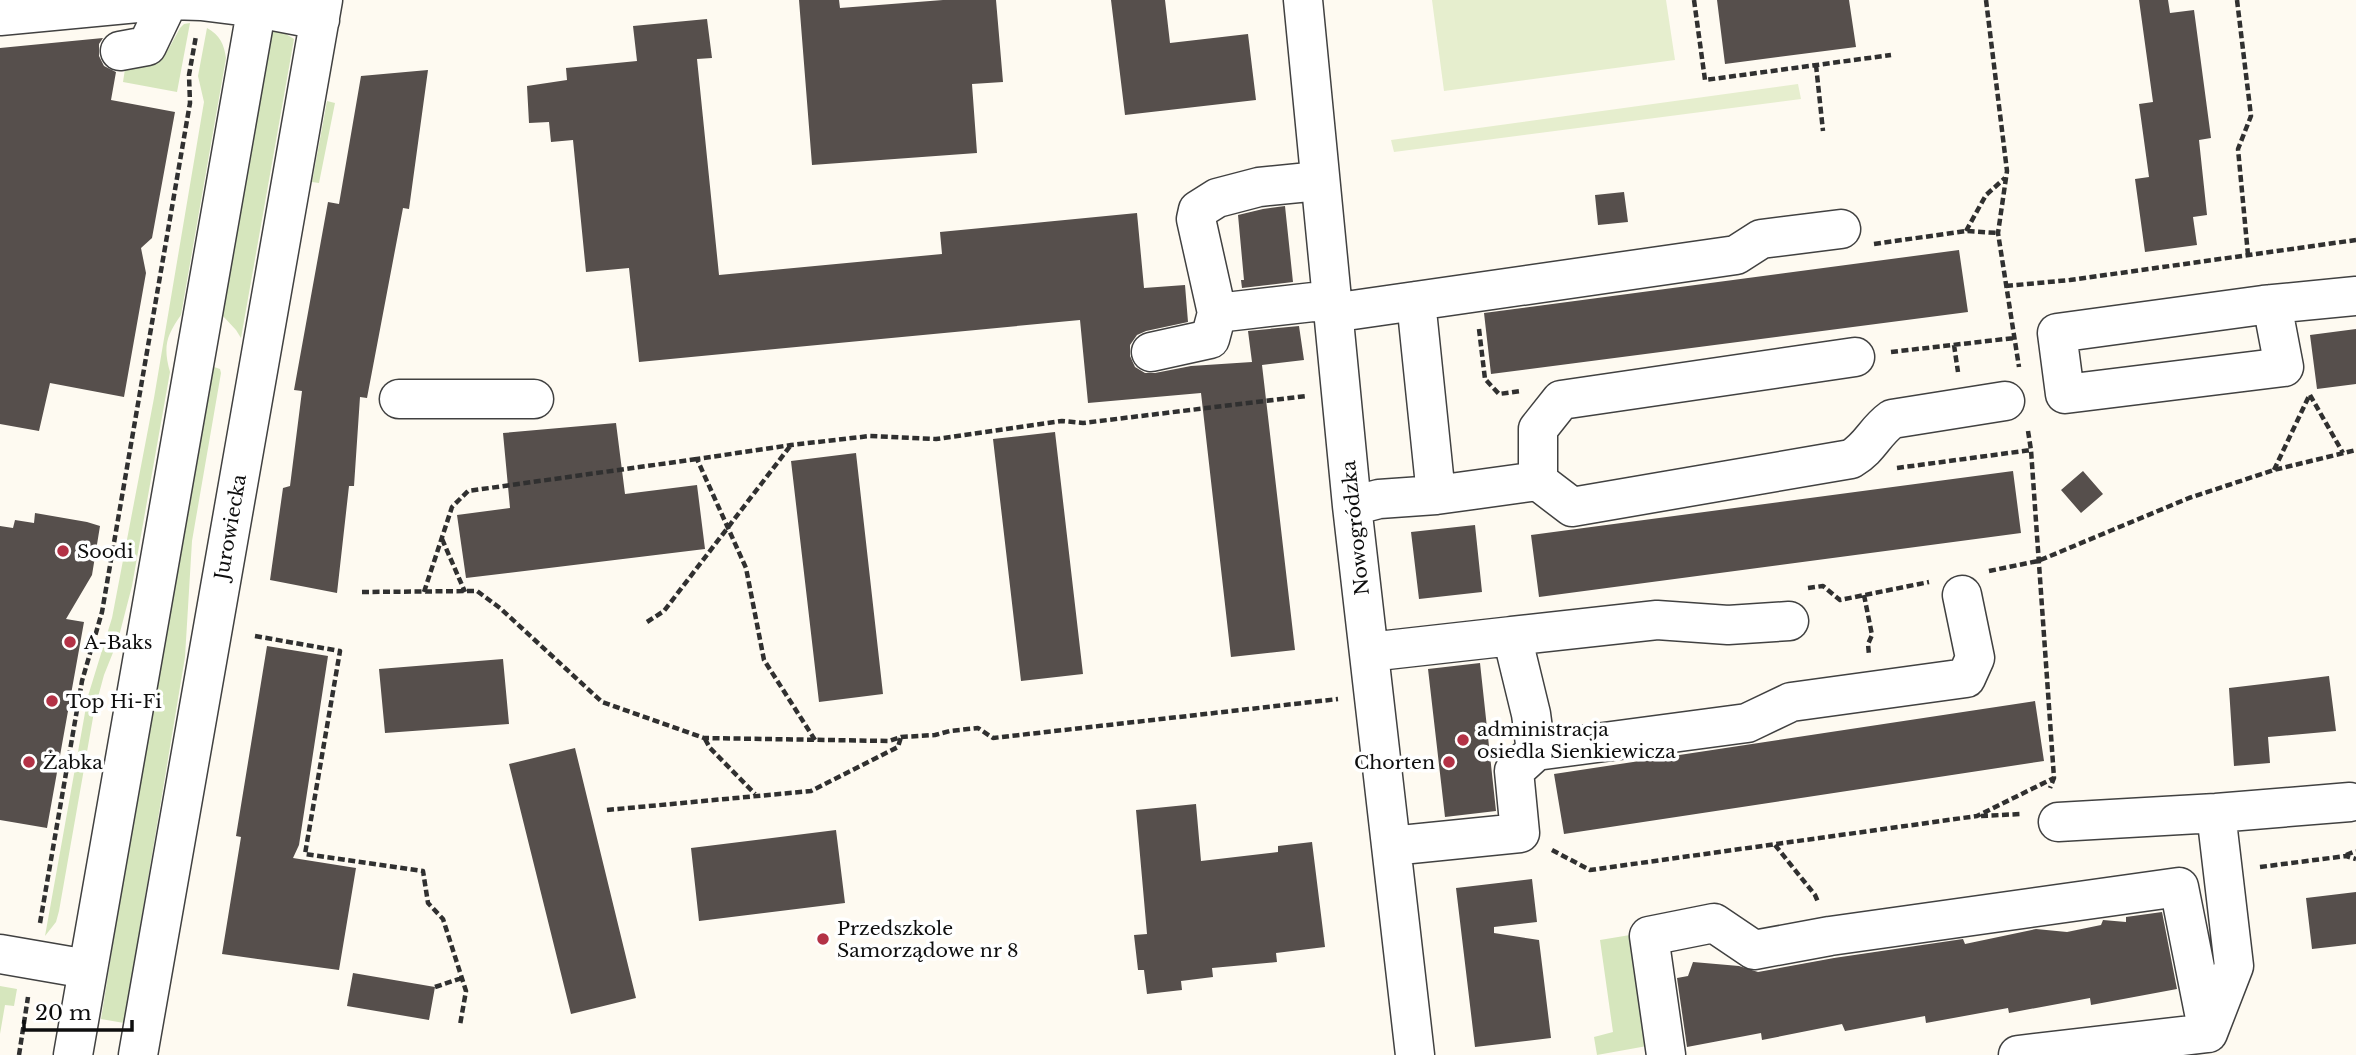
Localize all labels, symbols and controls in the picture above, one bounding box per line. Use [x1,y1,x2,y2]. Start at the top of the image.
street label: Nowogródzka [1337,459,1374,596]
street label: Jurowiecka [209,472,251,585]
place label: Soodi [77,540,134,563]
marker: Soodi [55,543,71,559]
place label: A-Baks [83,631,152,654]
marker: A-Baks [62,634,78,650]
place label: Top Hi-Fi [66,690,162,713]
marker: Top Hi-Fi [44,693,60,709]
place label: administracja osiedla Sienkiewicza [1477,718,1676,763]
marker: administracja osiedla Sienkiewicza [1455,732,1471,748]
place label: Żabka [43,751,103,774]
place label: Chorten [1354,751,1435,774]
marker: Żabka [21,754,37,770]
marker: Chorten [1441,754,1457,770]
place label: Przedszkole Samorządowe nr 8 [837,917,1018,962]
marker: Przedszkole Samorządowe nr 8 [815,931,831,947]
scale bar [24,988,133,1032]
text: 20 m [35,1000,92,1026]

